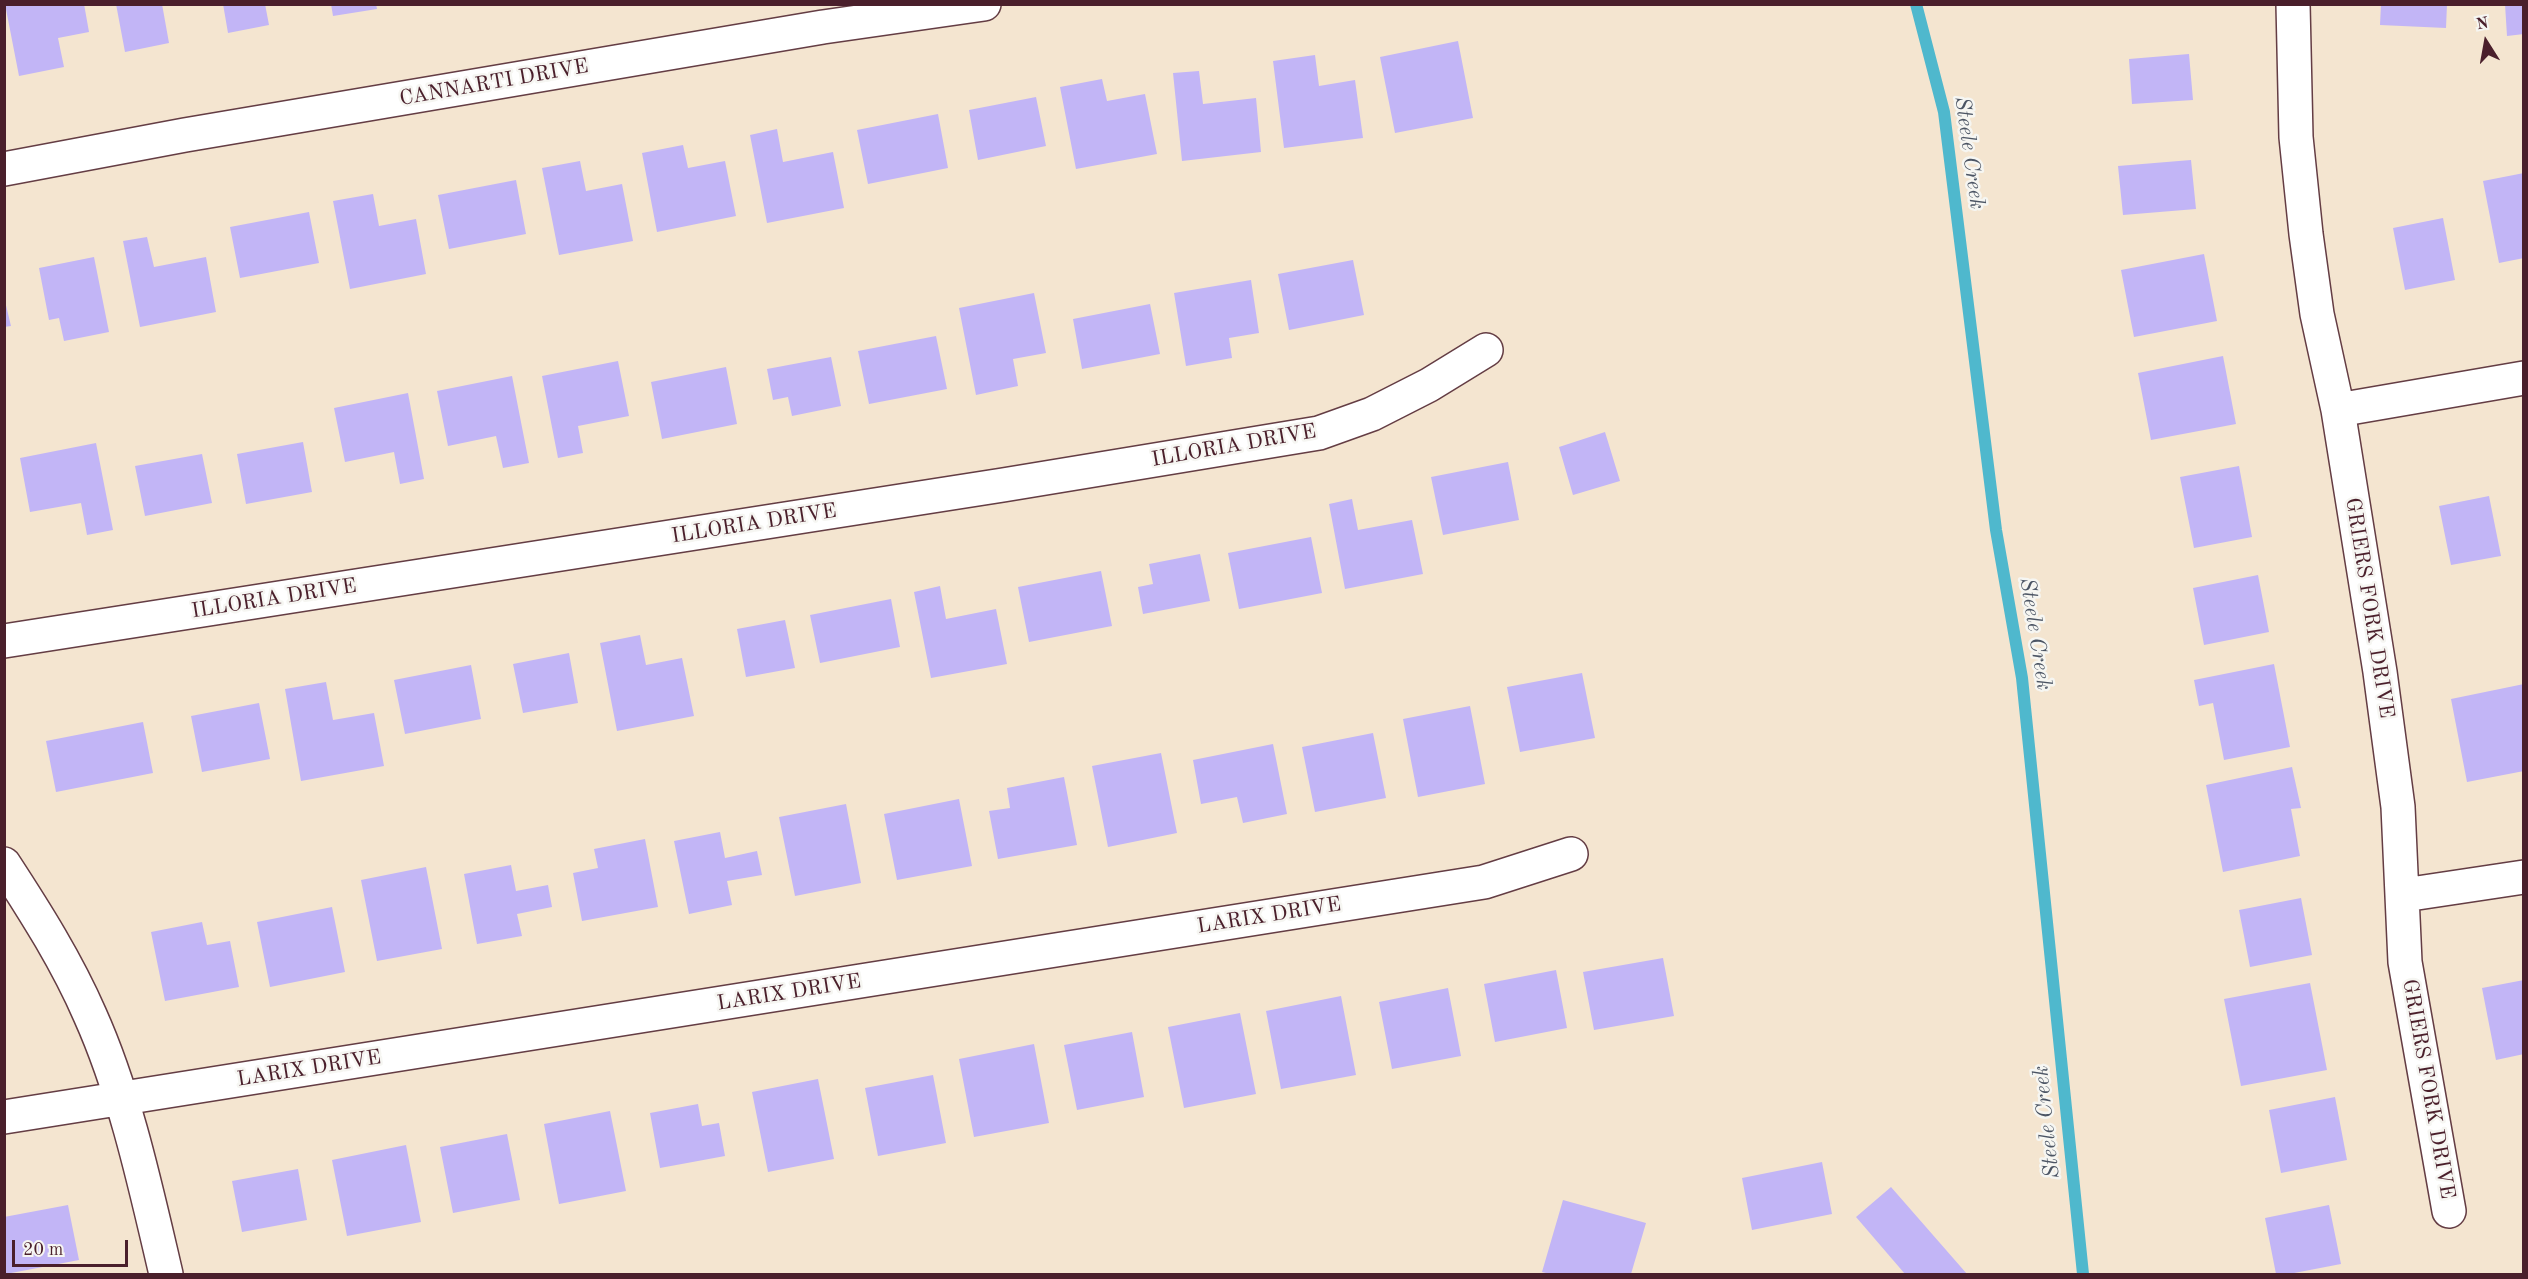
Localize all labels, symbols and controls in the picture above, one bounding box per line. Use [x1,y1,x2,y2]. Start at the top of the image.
north arrow [2456,12,2516,72]
text: N [2475,15,2490,33]
street label: CANNARTI DRIVE [398,54,590,112]
water label: Steele Creek [1948,95,1990,211]
street label: ILLORIA DRIVE [1150,419,1318,473]
street label: GRIERS FORK DRIVE [2339,496,2399,720]
street label: ILLORIA DRIVE [670,499,838,549]
street label: ILLORIA DRIVE [190,574,358,624]
water label: Steele Creek [2013,576,2057,692]
street label: LARIX DRIVE [1195,892,1343,940]
street label: LARIX DRIVE [715,969,863,1017]
street label: GRIERS FORK DRIVE [2396,977,2460,1201]
street label: LARIX DRIVE [235,1045,383,1093]
water label: Steele Creek [2028,1064,2066,1180]
scale bar [15,1228,130,1266]
text: 20 m [23,1241,63,1259]

